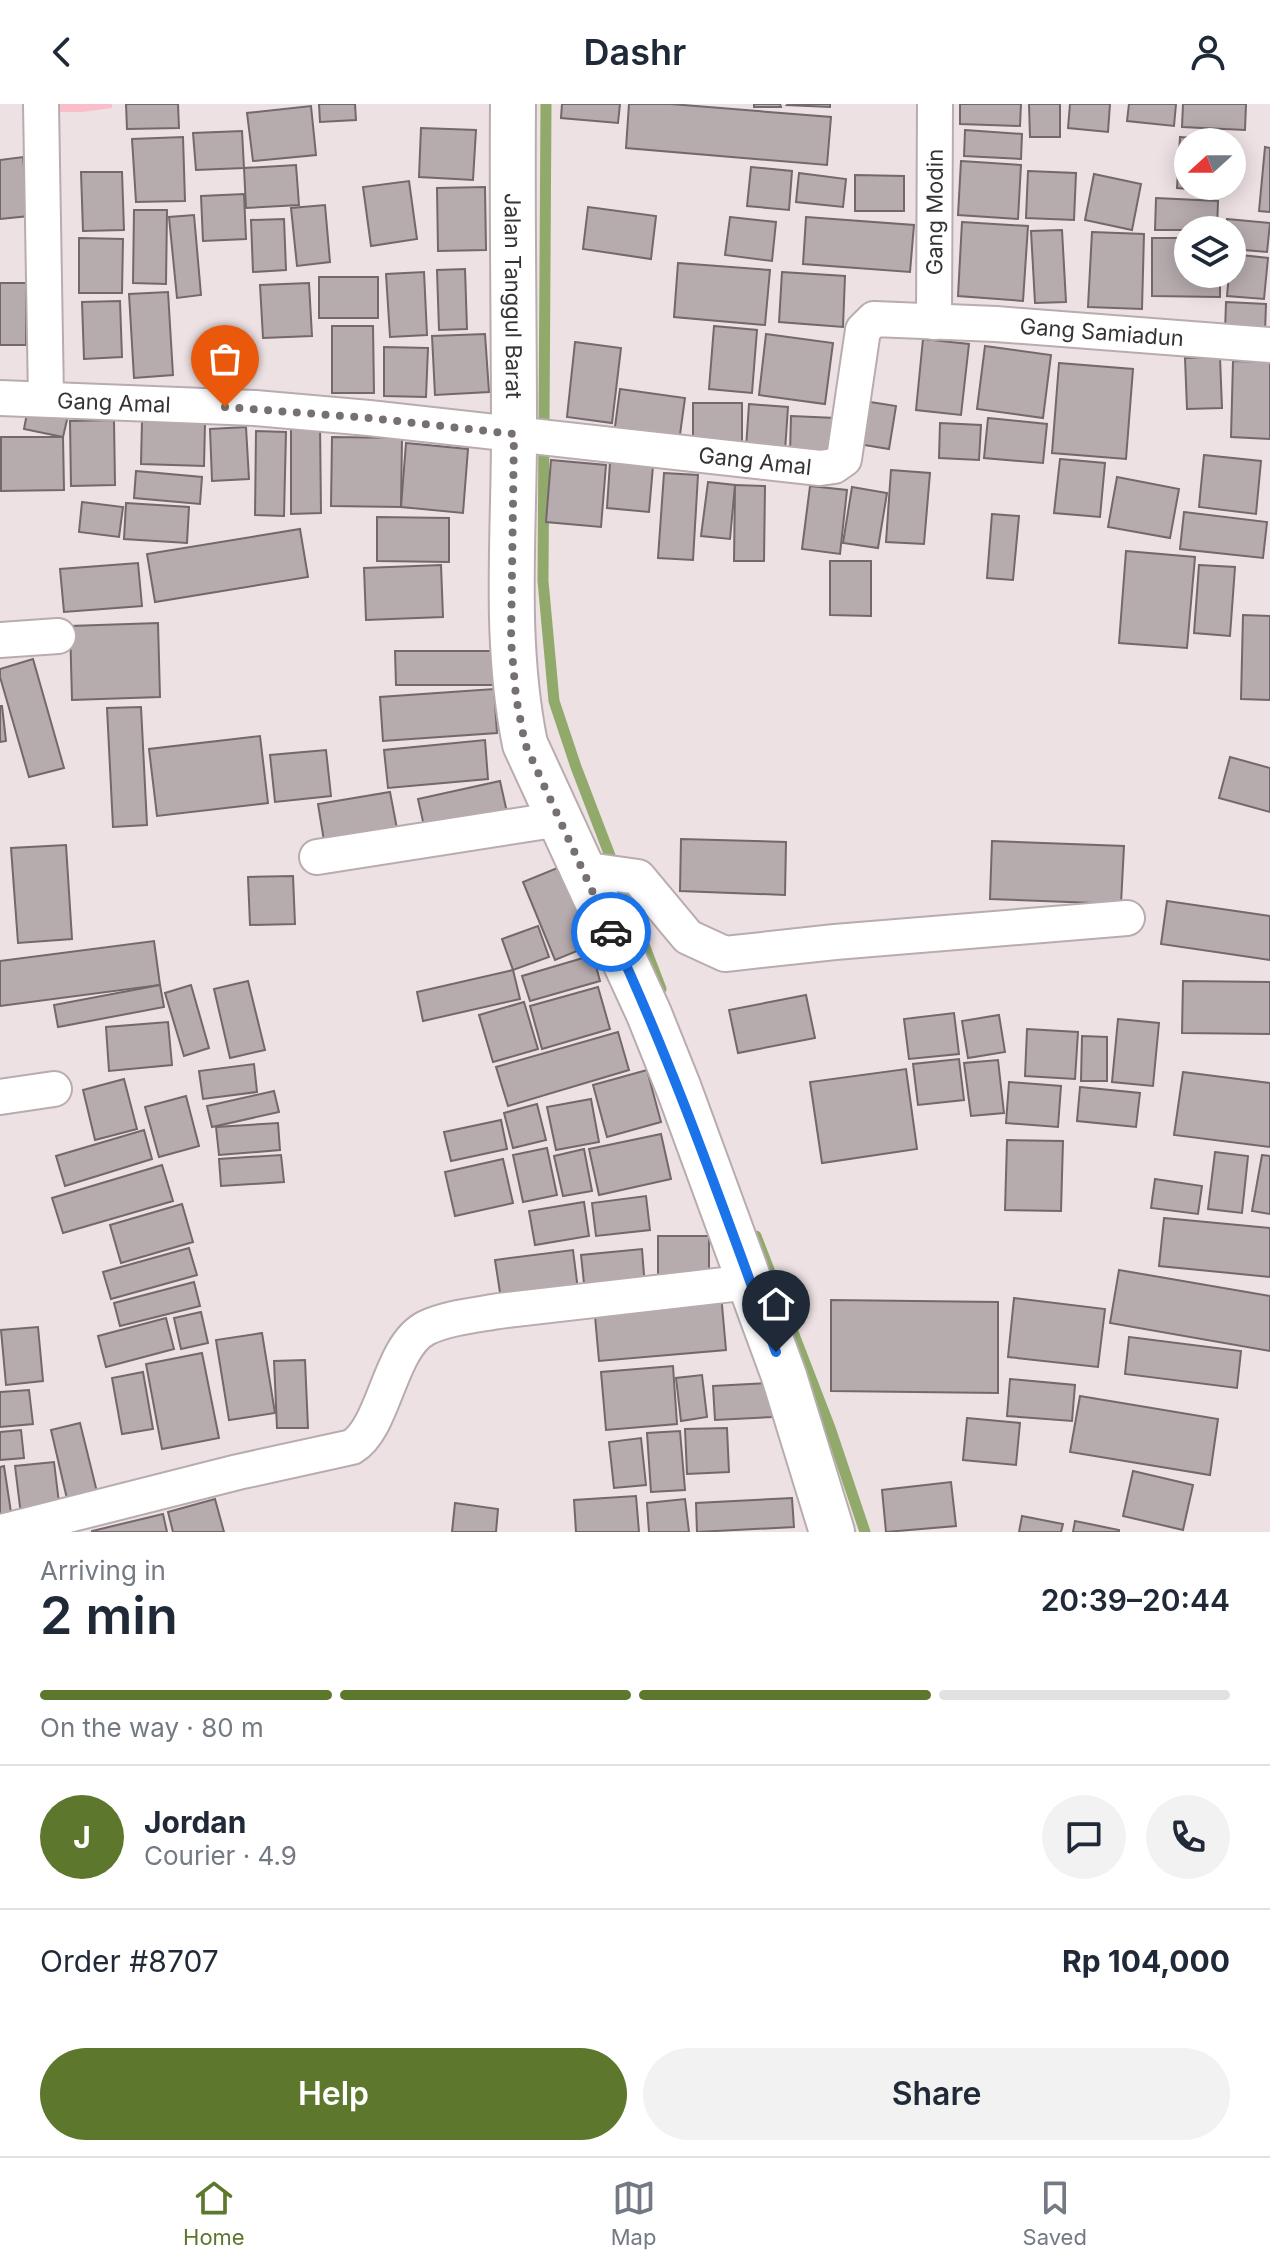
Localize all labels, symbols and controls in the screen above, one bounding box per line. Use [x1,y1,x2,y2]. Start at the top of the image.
icon: back [40,30,84,74]
text: Dashr [584,30,686,74]
icon: person [1186,30,1230,74]
north arrow [1174,128,1246,200]
map controls [1174,128,1246,288]
street label: Gang Modin [921,149,948,275]
street label: Jalan Tanggul Barat [500,193,527,399]
button: layers [1174,216,1246,288]
street label: Gang Samiadun [1019,313,1185,351]
pin [191,325,259,407]
icon: bag [203,337,247,381]
street label: Gang Amal [57,387,171,418]
street label: Gang Amal [697,442,813,480]
courier [571,892,651,972]
icon: car [589,910,633,954]
pin [742,1270,810,1352]
icon: home [754,1282,798,1326]
text: Arriving in [40,1555,166,1586]
text: 20:39–20:44 [1041,1582,1230,1618]
text: 2 min [40,1584,178,1647]
text: On the way · 80 m [40,1712,264,1743]
button: chat [1042,1795,1126,1879]
button: phone [1146,1795,1230,1879]
text: Jordan [144,1804,246,1840]
text: J [73,1819,91,1855]
text: Courier · 4.9 [144,1840,297,1871]
text: Order #8707 [40,1943,219,1979]
text: Rp 104,000 [1062,1943,1230,1979]
button: Help [40,2048,627,2140]
button: Share [643,2048,1230,2140]
tab: Home [183,2176,245,2250]
tab: Map [611,2176,656,2250]
tab: Saved [1023,2176,1087,2250]

